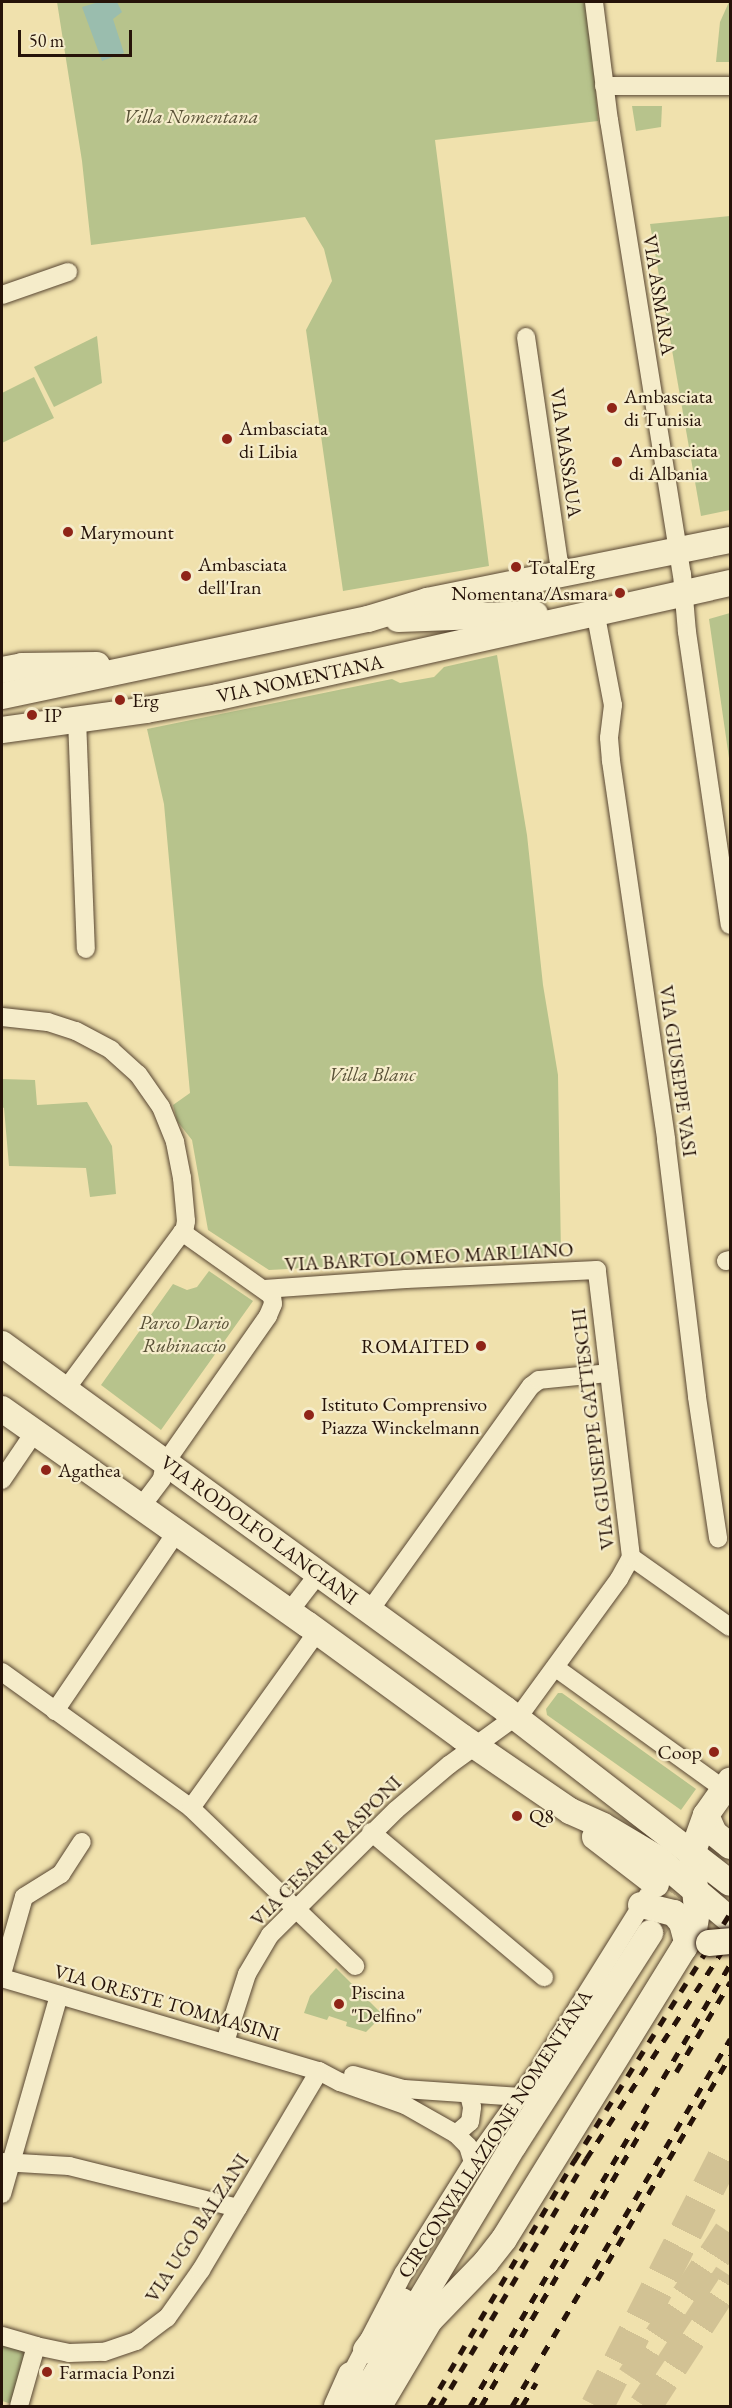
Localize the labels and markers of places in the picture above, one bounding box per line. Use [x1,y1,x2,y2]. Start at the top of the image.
place label: Ambasciata di Tunisia [624,384,713,431]
marker: Ambasciata di Tunisia [605,401,619,415]
place label: Ambasciata di Libia [239,416,328,463]
marker: Ambasciata di Libia [220,432,234,446]
place label: Ambasciata di Albania [629,438,718,485]
marker: Ambasciata di Albania [610,455,624,469]
place label: Marymount [80,520,174,544]
marker: Marymount [61,525,75,539]
place label: Ambasciata dell'Iran [198,552,287,599]
place label: TotalErg [528,555,595,579]
marker: TotalErg [509,560,523,574]
marker: Ambasciata dell'Iran [179,569,193,583]
place label: Nomentana/Asmara [451,581,608,605]
marker: Nomentana/Asmara [613,586,627,600]
place label: Erg [132,688,159,712]
marker: Erg [113,693,127,707]
place label: IP [44,703,62,727]
marker: IP [25,708,39,722]
place label: ROMAITED [361,1334,469,1358]
marker: ROMAITED [474,1339,488,1353]
place label: Istituto Comprensivo Piazza Winckelmann [321,1392,487,1439]
marker: Istituto Comprensivo Piazza Winckelmann [302,1408,316,1422]
place label: Agathea [58,1458,121,1482]
marker: Agathea [39,1463,53,1477]
place label: Coop [658,1740,702,1764]
marker: Coop [707,1745,721,1759]
place label: Q8 [529,1804,554,1828]
marker: Q8 [510,1809,524,1823]
place label: Piscina "Delfino" [351,1980,423,2027]
marker: Piscina "Delfino" [332,1997,346,2011]
place label: Farmacia Ponzi [59,2360,175,2384]
marker: Farmacia Ponzi [40,2365,54,2379]

